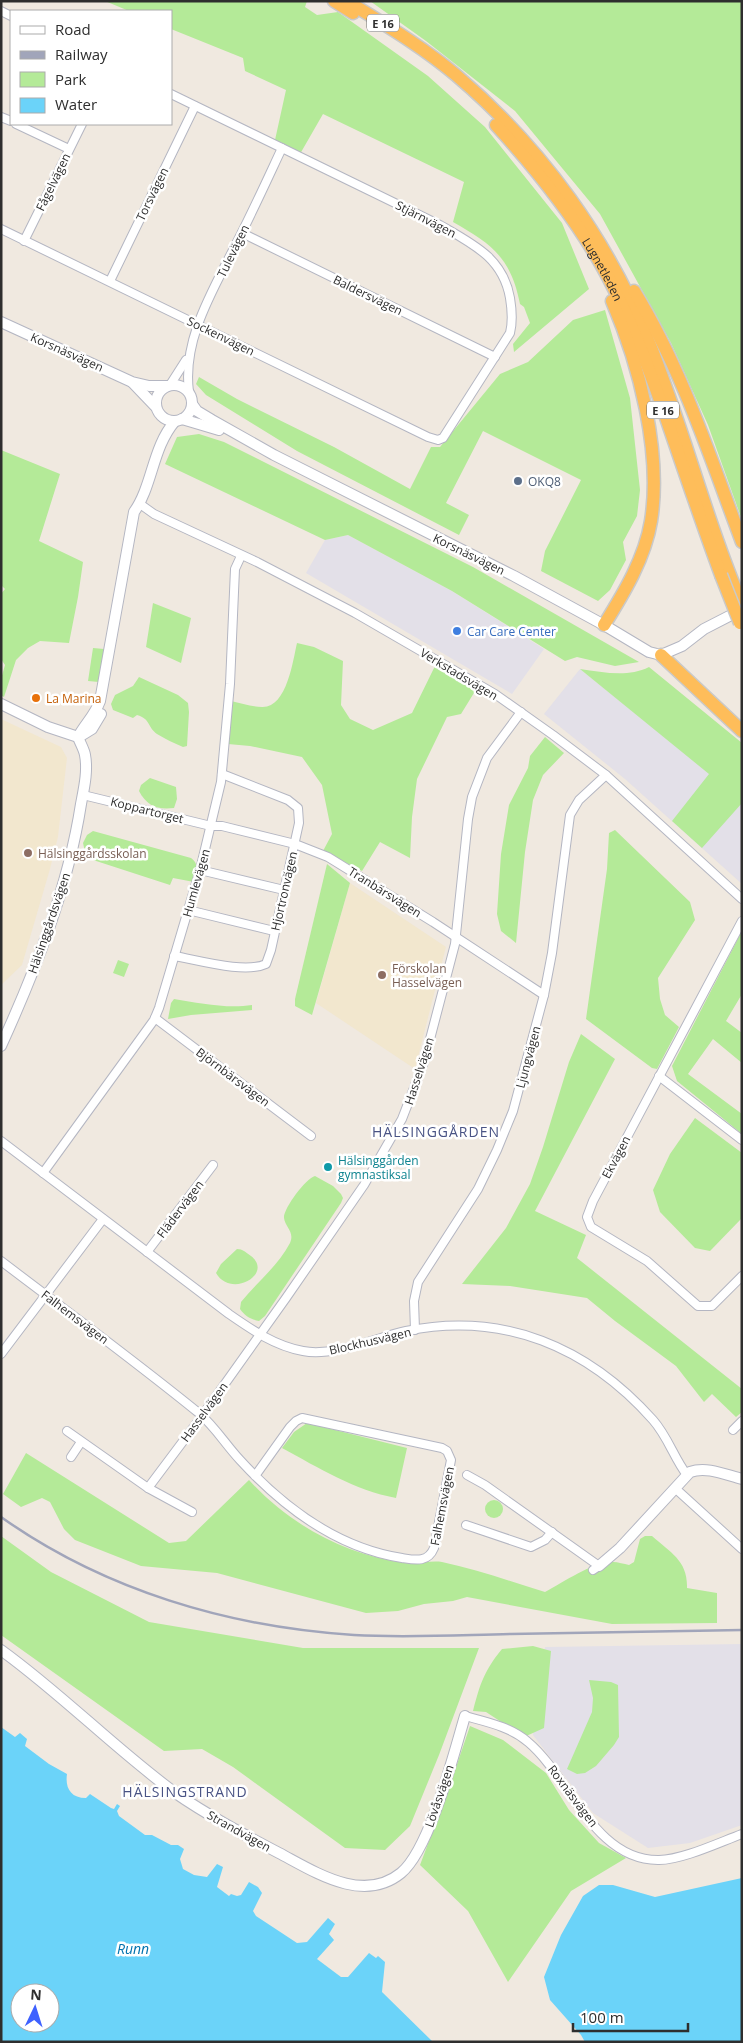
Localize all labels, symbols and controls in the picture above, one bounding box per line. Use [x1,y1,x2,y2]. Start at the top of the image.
legend [10,10,172,125]
road number: E 16 [367,14,399,32]
text: Road [55,19,91,39]
text: Railway [55,44,108,64]
text: Park [55,69,86,89]
text: Water [55,94,97,114]
street label: Fågelvägen [32,150,74,214]
street label: Torsvägen [132,164,172,224]
street label: Stjärnvägen [393,196,459,242]
street label: Tulevägen [213,222,253,280]
street label: Lugnetleden [579,234,627,304]
street label: Baldersvägen [330,271,406,319]
street label: Sockenvägen [184,312,258,360]
street label: Korsnäsvägen [28,328,106,376]
road number: E 16 [647,402,679,418]
place label: OKQ8 [528,473,561,490]
marker: OKQ8 [512,475,524,487]
street label: Korsnäsvägen [430,529,508,579]
place label: Car Care Center [467,623,556,640]
marker: Car Care Center [451,625,463,637]
street label: Verkstadsvägen [417,644,501,704]
place label: La Marina [46,690,101,707]
marker: La Marina [30,692,42,704]
street label: Koppartorget [109,793,185,827]
place label: Hälsinggårdsskolan [38,845,147,862]
marker: Hälsinggårdsskolan [22,847,34,859]
street label: Humlevägen [178,847,214,919]
street label: Hjortronvägen [267,850,301,932]
street label: Tranbärsvägen [345,863,425,921]
street label: Hälsinggårdsvägen [24,870,74,976]
place label: Förskolan Hasselvägen [392,960,462,991]
marker: Förskolan Hasselvägen [376,969,388,981]
street label: Ljungvägen [512,1024,544,1090]
street label: Hasselvägen [400,1035,438,1107]
street label: Björnbärsvägen [193,1044,273,1110]
district label: HÄLSINGGÅRDEN [372,1122,500,1141]
street label: Ekvägen [598,1133,634,1181]
place label: Hälsinggården gymnastiksal [338,1152,419,1183]
marker: Hälsinggården gymnastiksal [322,1161,334,1173]
street label: Flädervägen [153,1177,207,1241]
street label: Falhemsvägen [38,1286,112,1348]
street label: Blockhusvägen [327,1323,413,1359]
street label: Hasselvägen [177,1379,231,1445]
street label: Falhemsvägen [426,1465,458,1547]
street label: Roxnäsvägen [544,1761,602,1831]
street label: Lövåsvägen [420,1762,458,1830]
district label: HÄLSINGSTRAND [122,1782,248,1801]
street label: Strandvägen [204,1806,274,1856]
water label: Runn [117,1939,149,1958]
north arrow [10,1983,60,2033]
text: N [30,1985,42,2004]
scale bar [573,2000,688,2032]
text: 100 m [580,2007,624,2027]

